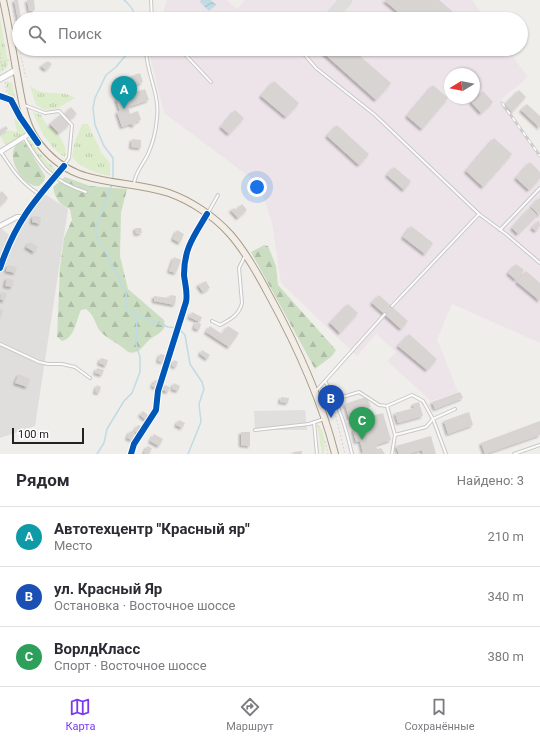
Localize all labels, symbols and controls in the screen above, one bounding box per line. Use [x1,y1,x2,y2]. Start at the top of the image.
search box [12,12,528,56]
icon: search [26,23,48,45]
text: Поиск [58,25,102,43]
north arrow [444,68,480,104]
pin: A [111,76,137,109]
your location [247,177,267,197]
pin: B [318,385,344,418]
pin: C [349,407,375,440]
scale bar [12,426,84,445]
text: 100 m [18,428,49,441]
text: Рядом [16,470,70,490]
text: Найдено: 3 [457,473,524,488]
text: Автотехцентр "Красный яр" [54,520,250,538]
text: A [25,529,33,544]
text: 210 m [487,529,524,544]
text: Место [54,538,92,553]
text: ул. Красный Яр [54,580,162,598]
text: B [25,589,33,604]
text: 340 m [487,589,524,604]
text: Остановка · Восточное шоссе [54,598,236,613]
text: ВорлдКласс [54,640,140,658]
text: C [25,649,33,664]
text: 380 m [487,649,524,664]
text: Спорт · Восточное шоссе [54,658,207,673]
tab: Карта [65,696,95,733]
tab: Маршрут [226,696,274,733]
tab: Сохранённые [404,696,475,733]

